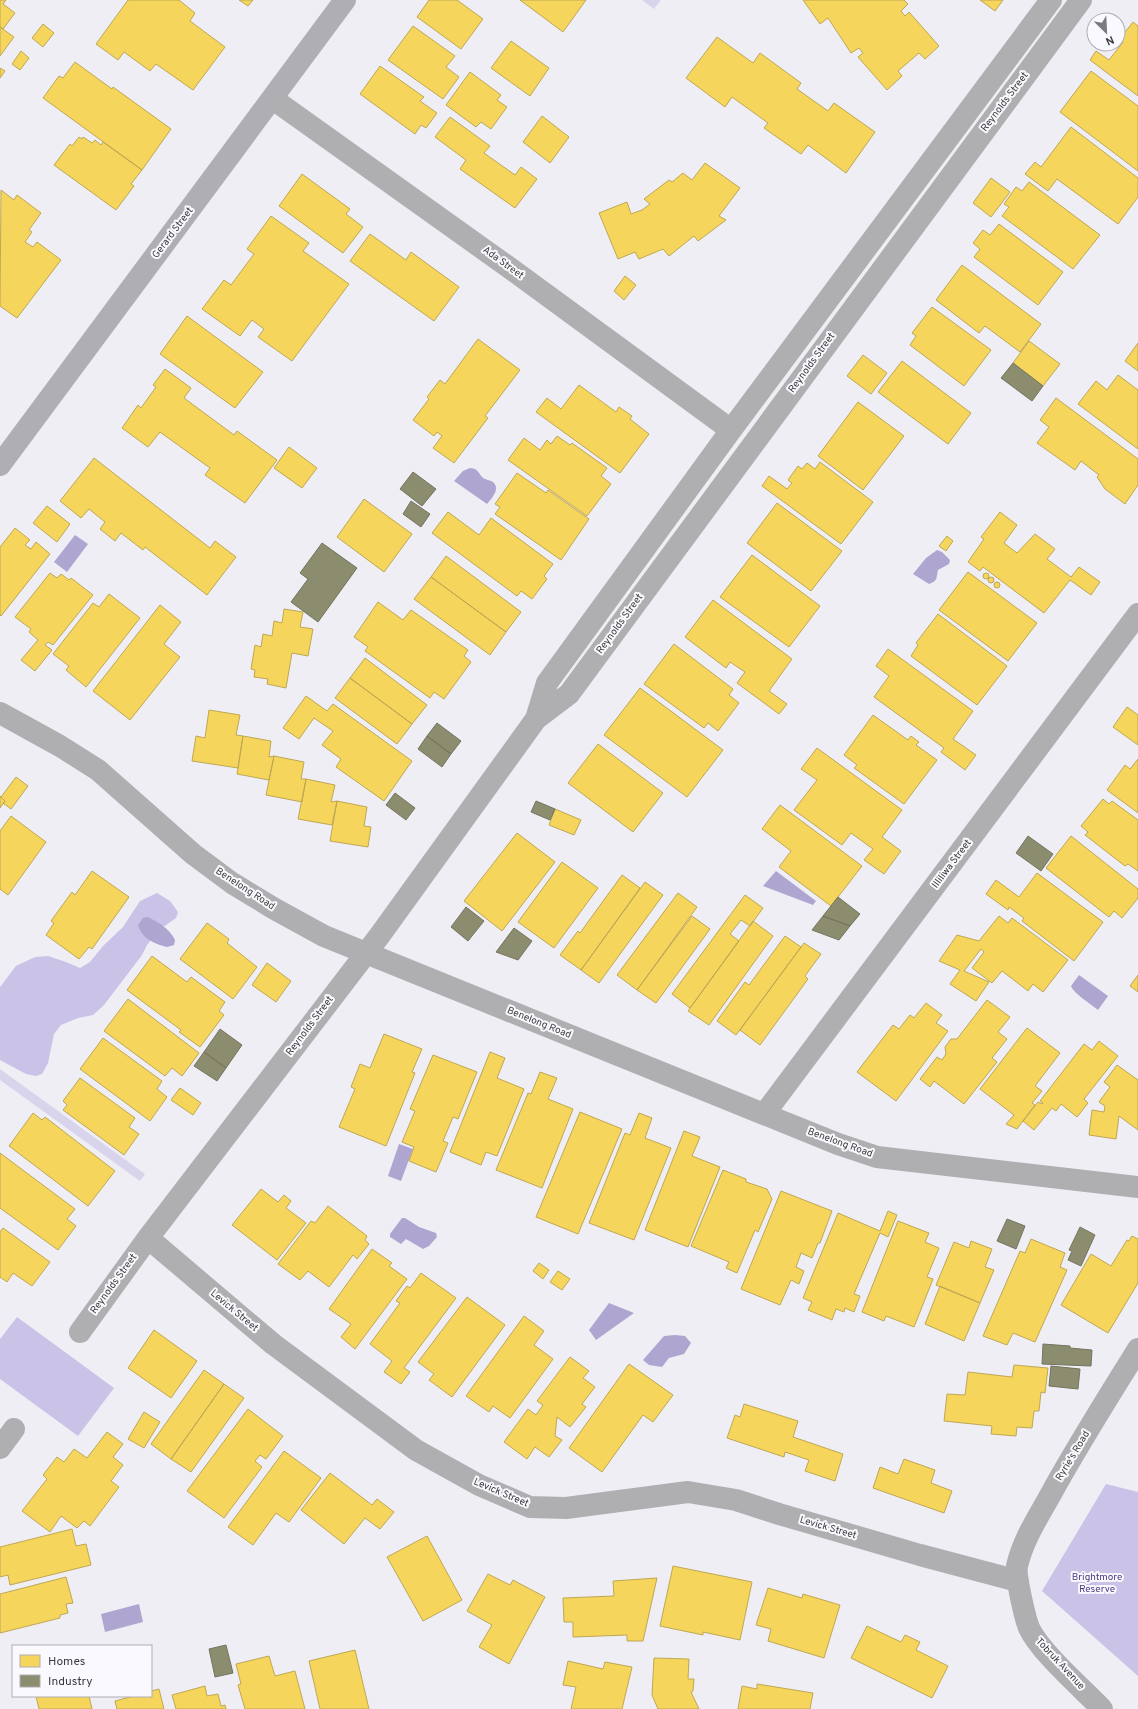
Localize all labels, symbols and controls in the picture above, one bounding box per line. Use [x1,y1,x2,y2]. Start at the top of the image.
north arrow [1086,12,1126,52]
text: N [1103,32,1116,48]
street label: Reynolds Street [978,70,1032,134]
street label: Gerard Street [150,205,197,261]
street label: Ada Street [480,244,526,282]
street label: Reynolds Street [786,330,838,396]
street label: Reynolds Street [594,591,646,657]
street label: Illiliwa Street [929,837,975,891]
street label: Benelong Road [213,865,277,913]
street label: Reynolds Street [283,994,337,1058]
street label: Benelong Road [505,1004,573,1042]
street label: Benelong Road [806,1125,874,1161]
street label: Reynolds Street [88,1251,140,1317]
street label: Levick Street [207,1287,261,1335]
street label: Ryrie's Road [1053,1429,1093,1483]
street label: Levick Street [471,1476,531,1511]
street label: Levick Street [798,1514,858,1542]
park label: Brightmore Reserve [1072,1571,1122,1596]
street label: Tobruk Avenue [1033,1635,1087,1693]
legend [12,1645,152,1697]
text: Homes [48,1654,85,1670]
text: Industry [48,1674,93,1690]

